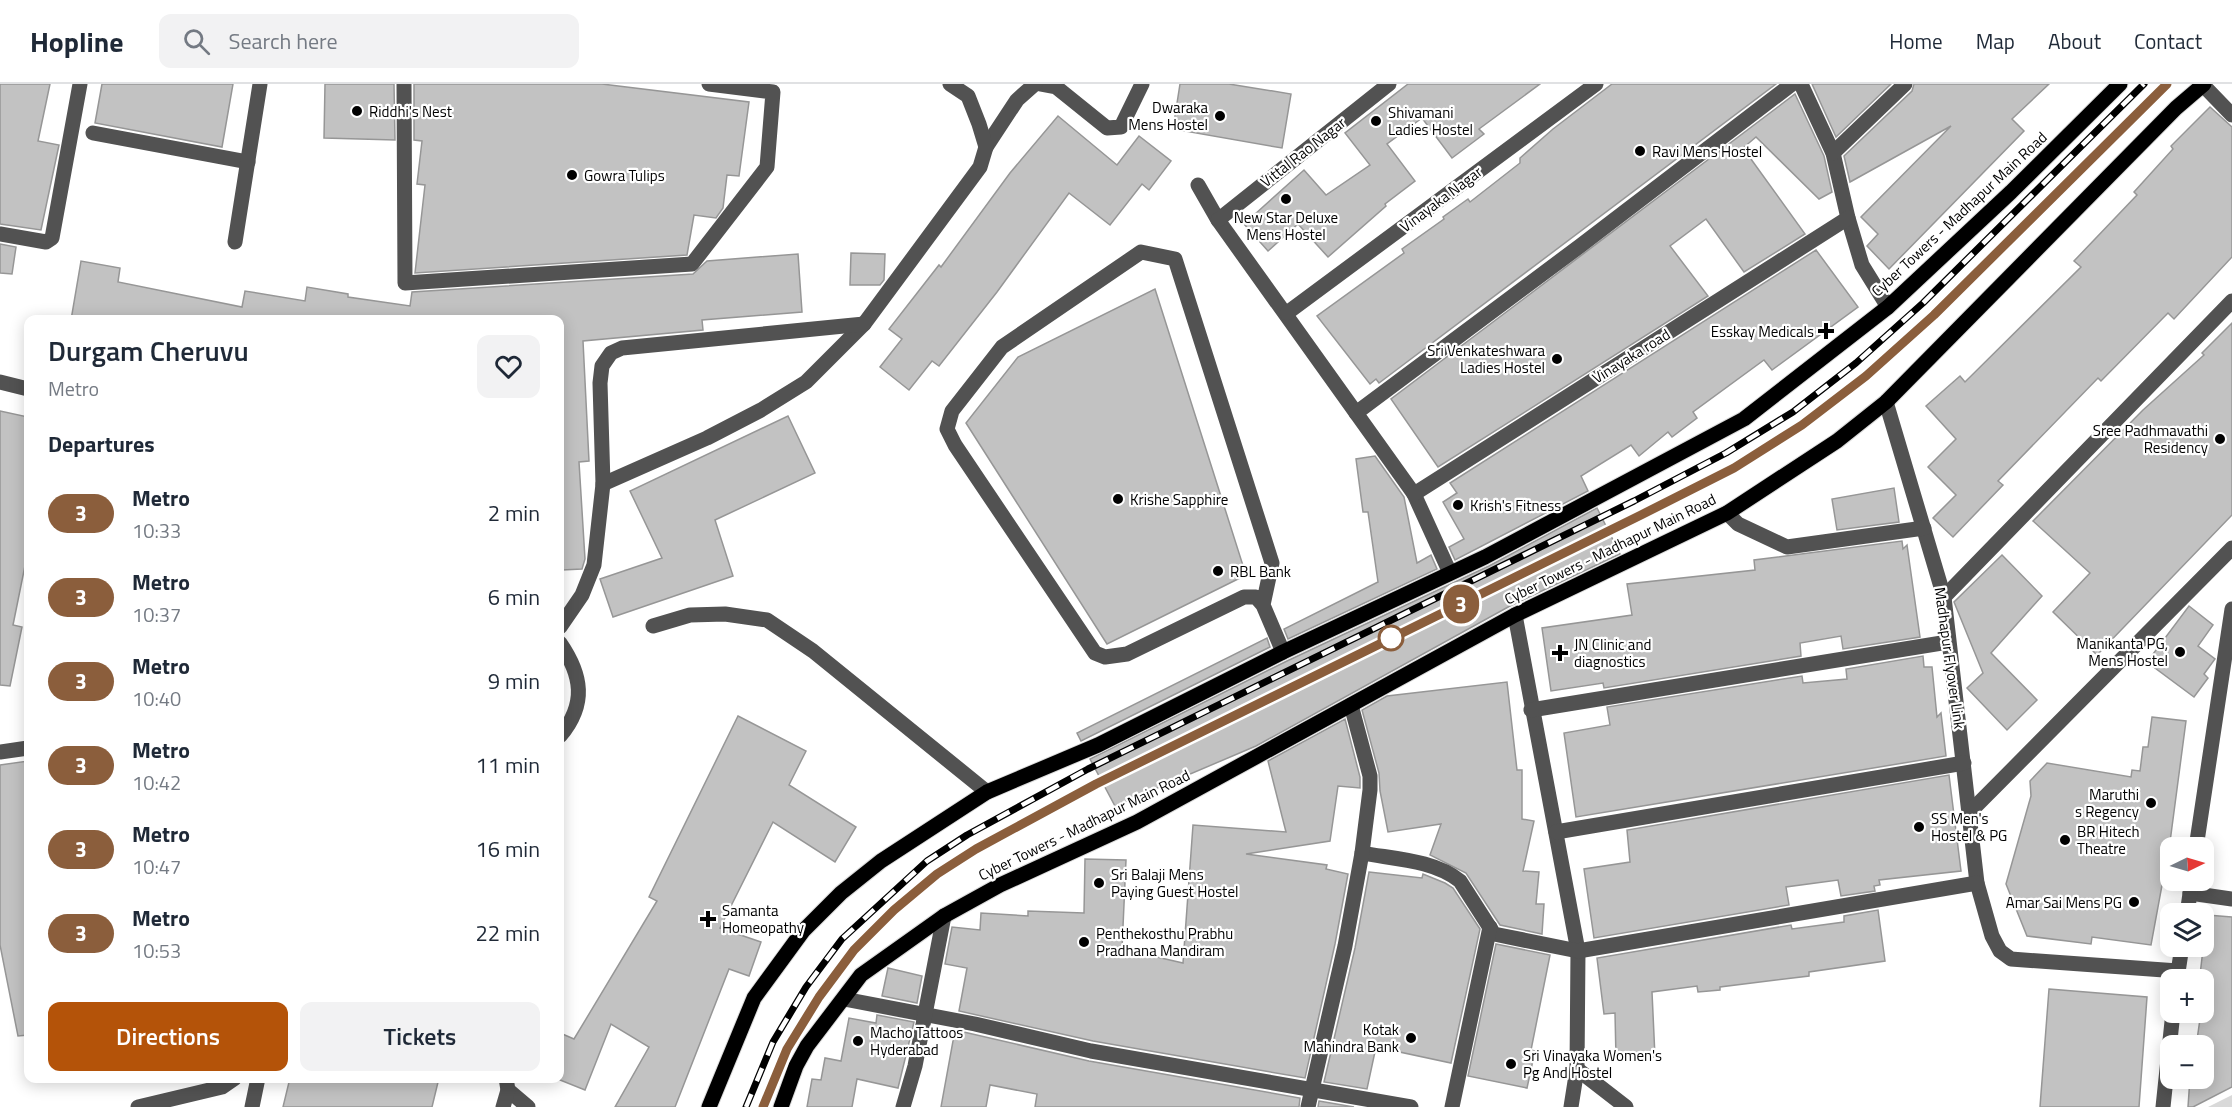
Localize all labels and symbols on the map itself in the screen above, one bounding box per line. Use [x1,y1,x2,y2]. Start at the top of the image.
place label: Dwaraka Mens Hostel [1128,96,1208,136]
place label: Riddhi's Nest [369,100,453,123]
place label: Shivamani Ladies Hostel [1388,101,1473,141]
marker: Riddhi's Nest [350,104,364,118]
marker: Dwaraka Mens Hostel [1213,109,1227,123]
street label: Vittal Rao Nagar [1255,111,1351,193]
marker: Shivamani Ladies Hostel [1369,114,1383,128]
street label: Cyber Towers - Madhapur Main Road [1866,126,2052,302]
place label: Ravi Mens Hostel [1652,140,1762,163]
marker: Ravi Mens Hostel [1633,144,1647,158]
street label: Vinayaka Nagar [1395,160,1487,238]
place label: Gowra Tulips [584,164,665,187]
marker: Gowra Tulips [565,168,579,182]
marker: New Star Deluxe Mens Hostel [1279,192,1293,206]
place label: New Star Deluxe Mens Hostel [1234,206,1338,246]
place label: Esskay Medicals [1711,320,1814,343]
street label: Vinayaka road [1587,323,1675,389]
marker: Esskay Medicals [1819,324,1833,338]
place label: Sri Venkateshwara Ladies Hostel [1427,339,1545,379]
marker: Sri Venkateshwara Ladies Hostel [1550,352,1564,366]
place label: Sree Padhmavathi Residency [2093,419,2208,459]
marker: Sree Padhmavathi Residency [2213,432,2227,446]
place label: Krishe Sapphire [1130,488,1228,511]
street label: Cyber Towers - Madhapur Main Road [1500,488,1720,610]
marker: Krishe Sapphire [1111,492,1125,506]
place label: Krish's Fitness [1470,494,1561,517]
marker: Krish's Fitness [1451,498,1465,512]
place label: RBL Bank [1230,560,1291,583]
marker: RBL Bank [1211,564,1225,578]
line badge: 3 [1442,584,1480,624]
street label: Madhapur Flyover Link [1929,586,1971,730]
unlabelled marker [1378,625,1404,651]
place label: Manikanta PG, Mens Hostel [2076,632,2168,672]
place label: JN Clinic and diagnostics [1574,633,1651,673]
marker: JN Clinic and diagnostics [1551,644,1569,662]
marker: Manikanta PG, Mens Hostel [2173,645,2187,659]
street label: Cyber Towers - Madhapur Main Road [974,764,1194,886]
place label: Maruthi s Regency [2075,783,2139,823]
marker: Maruthi s Regency [2144,796,2158,810]
place label: SS Men's Hostel & PG [1931,807,2007,847]
marker: SS Men's Hostel & PG [1912,820,1926,834]
place label: BR Hitech Theatre [2077,820,2140,860]
marker: BR Hitech Theatre [2058,833,2072,847]
north arrow [2160,837,2214,891]
place label: Sri Balaji Mens Paying Guest Hostel [1111,863,1238,903]
marker: Sri Balaji Mens Paying Guest Hostel [1092,876,1106,890]
place label: Amar Sai Mens PG [2006,891,2122,914]
marker: Amar Sai Mens PG [2127,895,2141,909]
place label: Samanta Homeopathy [722,899,804,939]
marker: Samanta Homeopathy [699,910,717,928]
place label: Penthekosthu Prabhu Pradhana Mandiram [1096,922,1233,962]
marker: Penthekosthu Prabhu Pradhana Mandiram [1077,935,1091,949]
place label: Kotak Mahindra Bank [1304,1018,1399,1058]
place label: Macho Tattoos Hyderabad [870,1021,963,1061]
marker: Kotak Mahindra Bank [1404,1031,1418,1045]
marker: Macho Tattoos Hyderabad [851,1034,865,1048]
place label: Sri Vinayaka Women's Pg And Hostel [1523,1044,1662,1084]
marker: Sri Vinayaka Women's Pg And Hostel [1504,1057,1518,1071]

